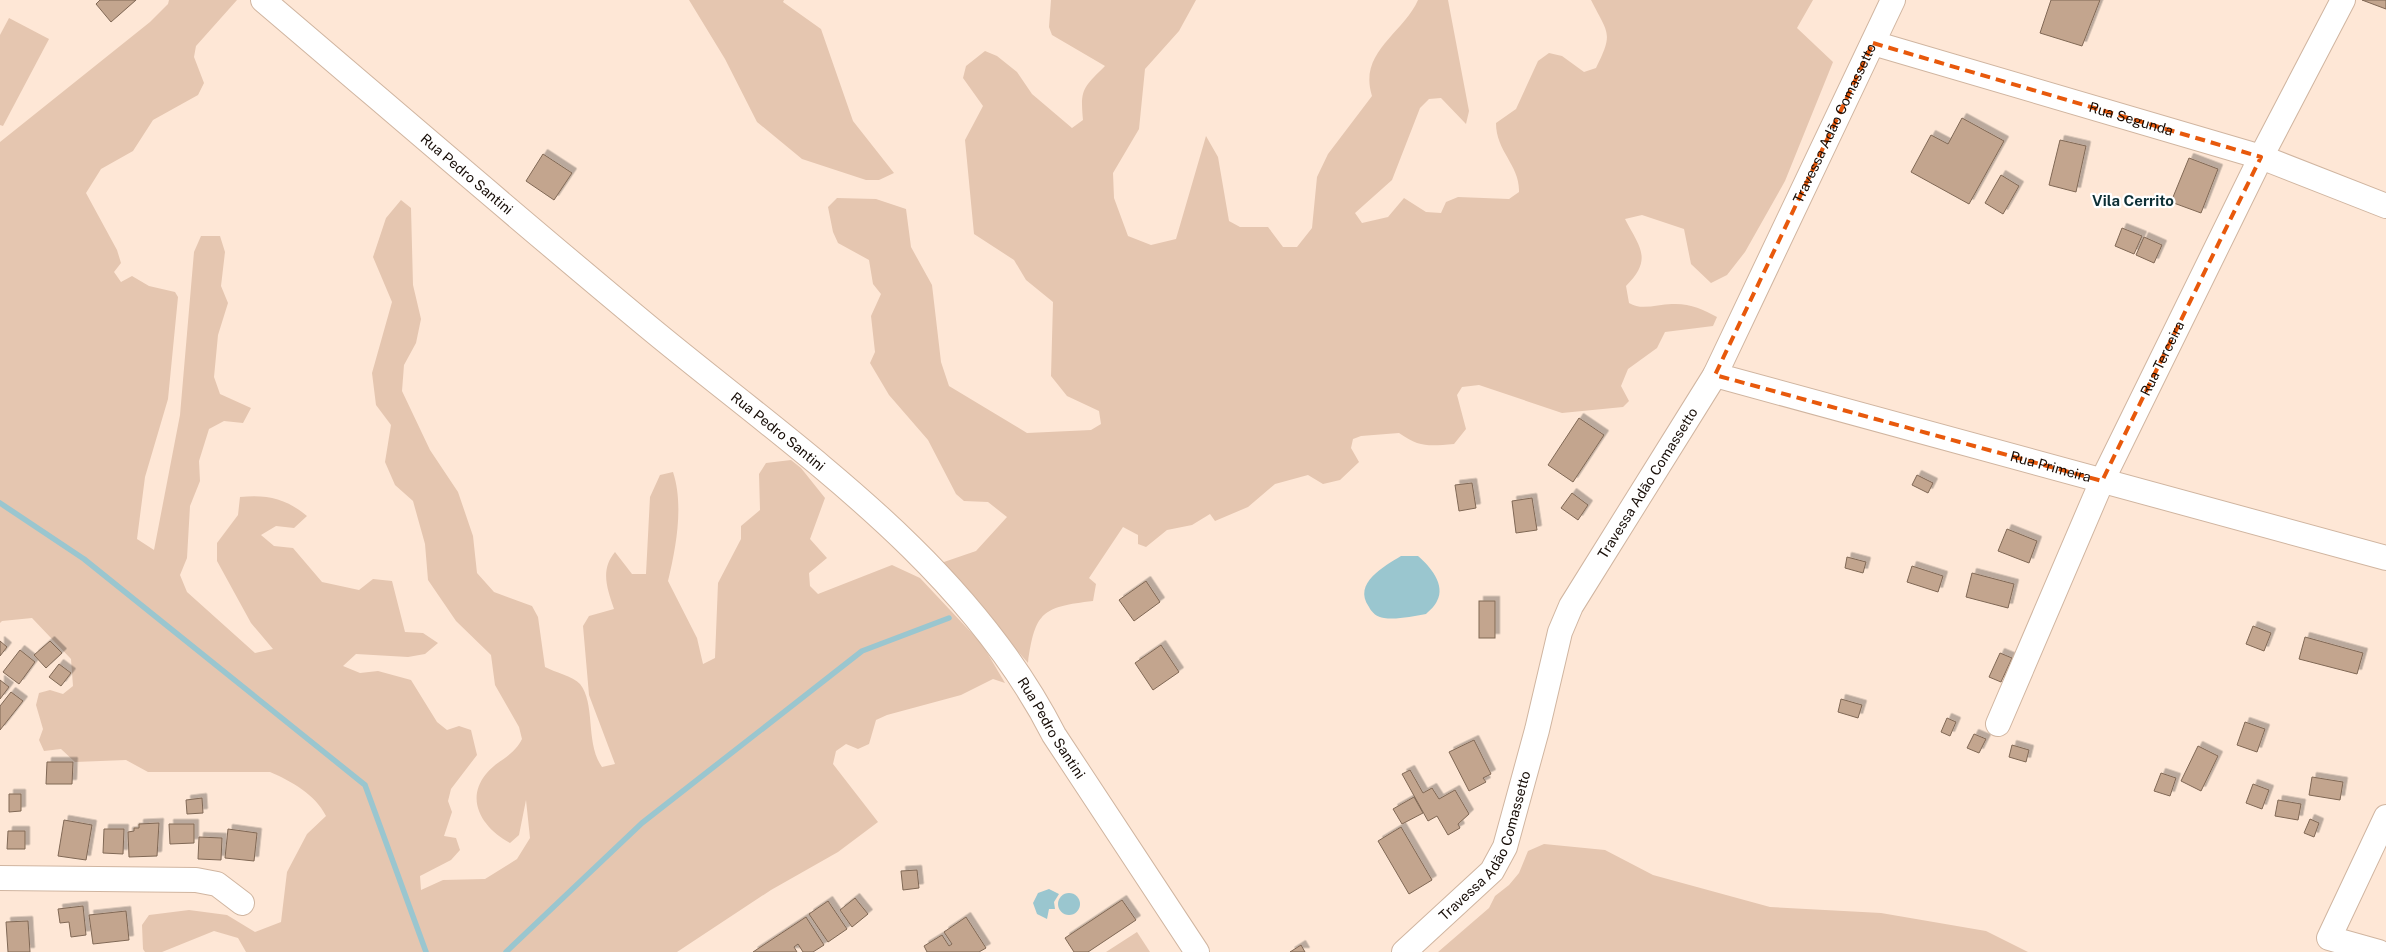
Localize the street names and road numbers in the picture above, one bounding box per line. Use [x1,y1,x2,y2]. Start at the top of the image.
street label: Travessa Adão Comassetto [1790,41,1879,206]
street label: Rua Segunda [2087,99,2175,139]
street label: Rua Pedro Santini [417,130,516,218]
street label: Rua Terceira [2137,318,2187,398]
street label: Rua Pedro Santini [728,389,828,474]
street label: Travessa Adão Comassetto [1595,405,1701,561]
street label: Rua Primeira [2008,448,2093,485]
street label: Rua Pedro Santini [1014,674,1088,782]
street label: Travessa Adão Comassetto [1436,769,1533,924]

